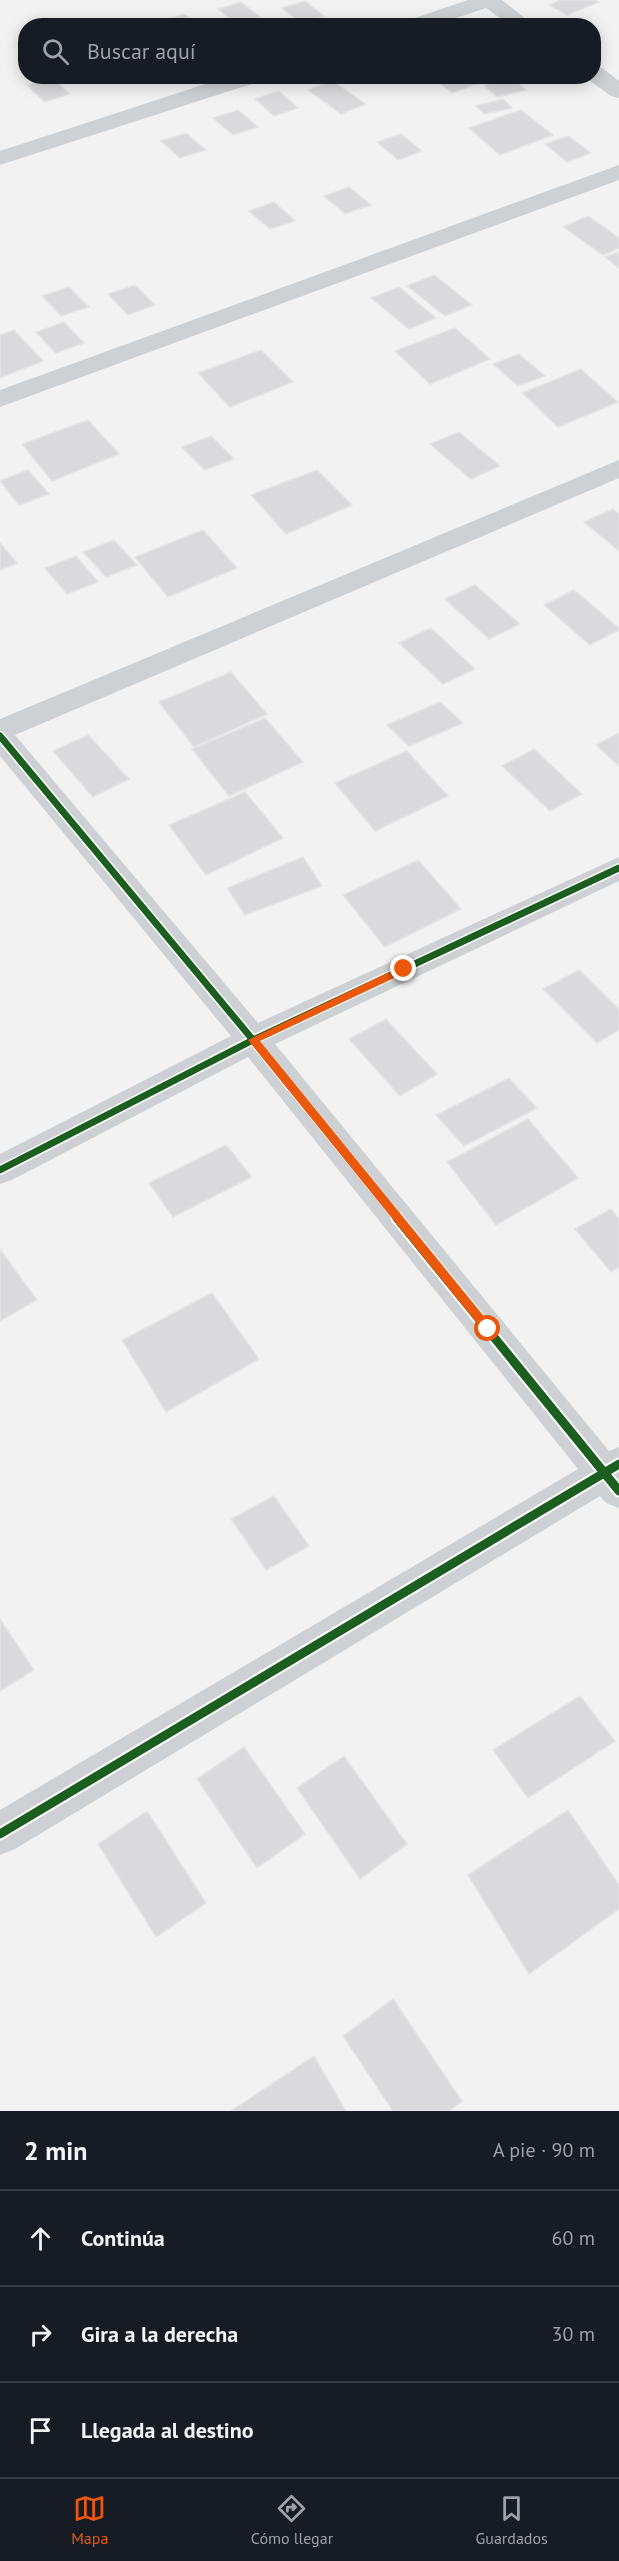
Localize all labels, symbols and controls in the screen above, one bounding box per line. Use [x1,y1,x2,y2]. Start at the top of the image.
search box [18,18,601,84]
icon: search [39,35,72,68]
text: Buscar aquí [87,37,196,65]
route end [390,955,416,981]
route start [474,1315,500,1341]
text: 2 min [24,2134,87,2167]
text: A pie · 90 m [493,2137,595,2163]
icon: ahead [24,2222,57,2255]
text: Continúa [81,2224,165,2252]
text: 60 m [552,2225,595,2251]
icon: right [24,2318,57,2351]
text: Gira a la derecha [81,2320,238,2348]
text: 30 m [552,2321,595,2347]
icon: arrive [24,2414,57,2447]
text: Llegada al destino [81,2416,254,2444]
tab: Mapa [71,2492,108,2548]
tab: Cómo llegar [251,2492,333,2548]
tab: Guardados [476,2492,548,2548]

